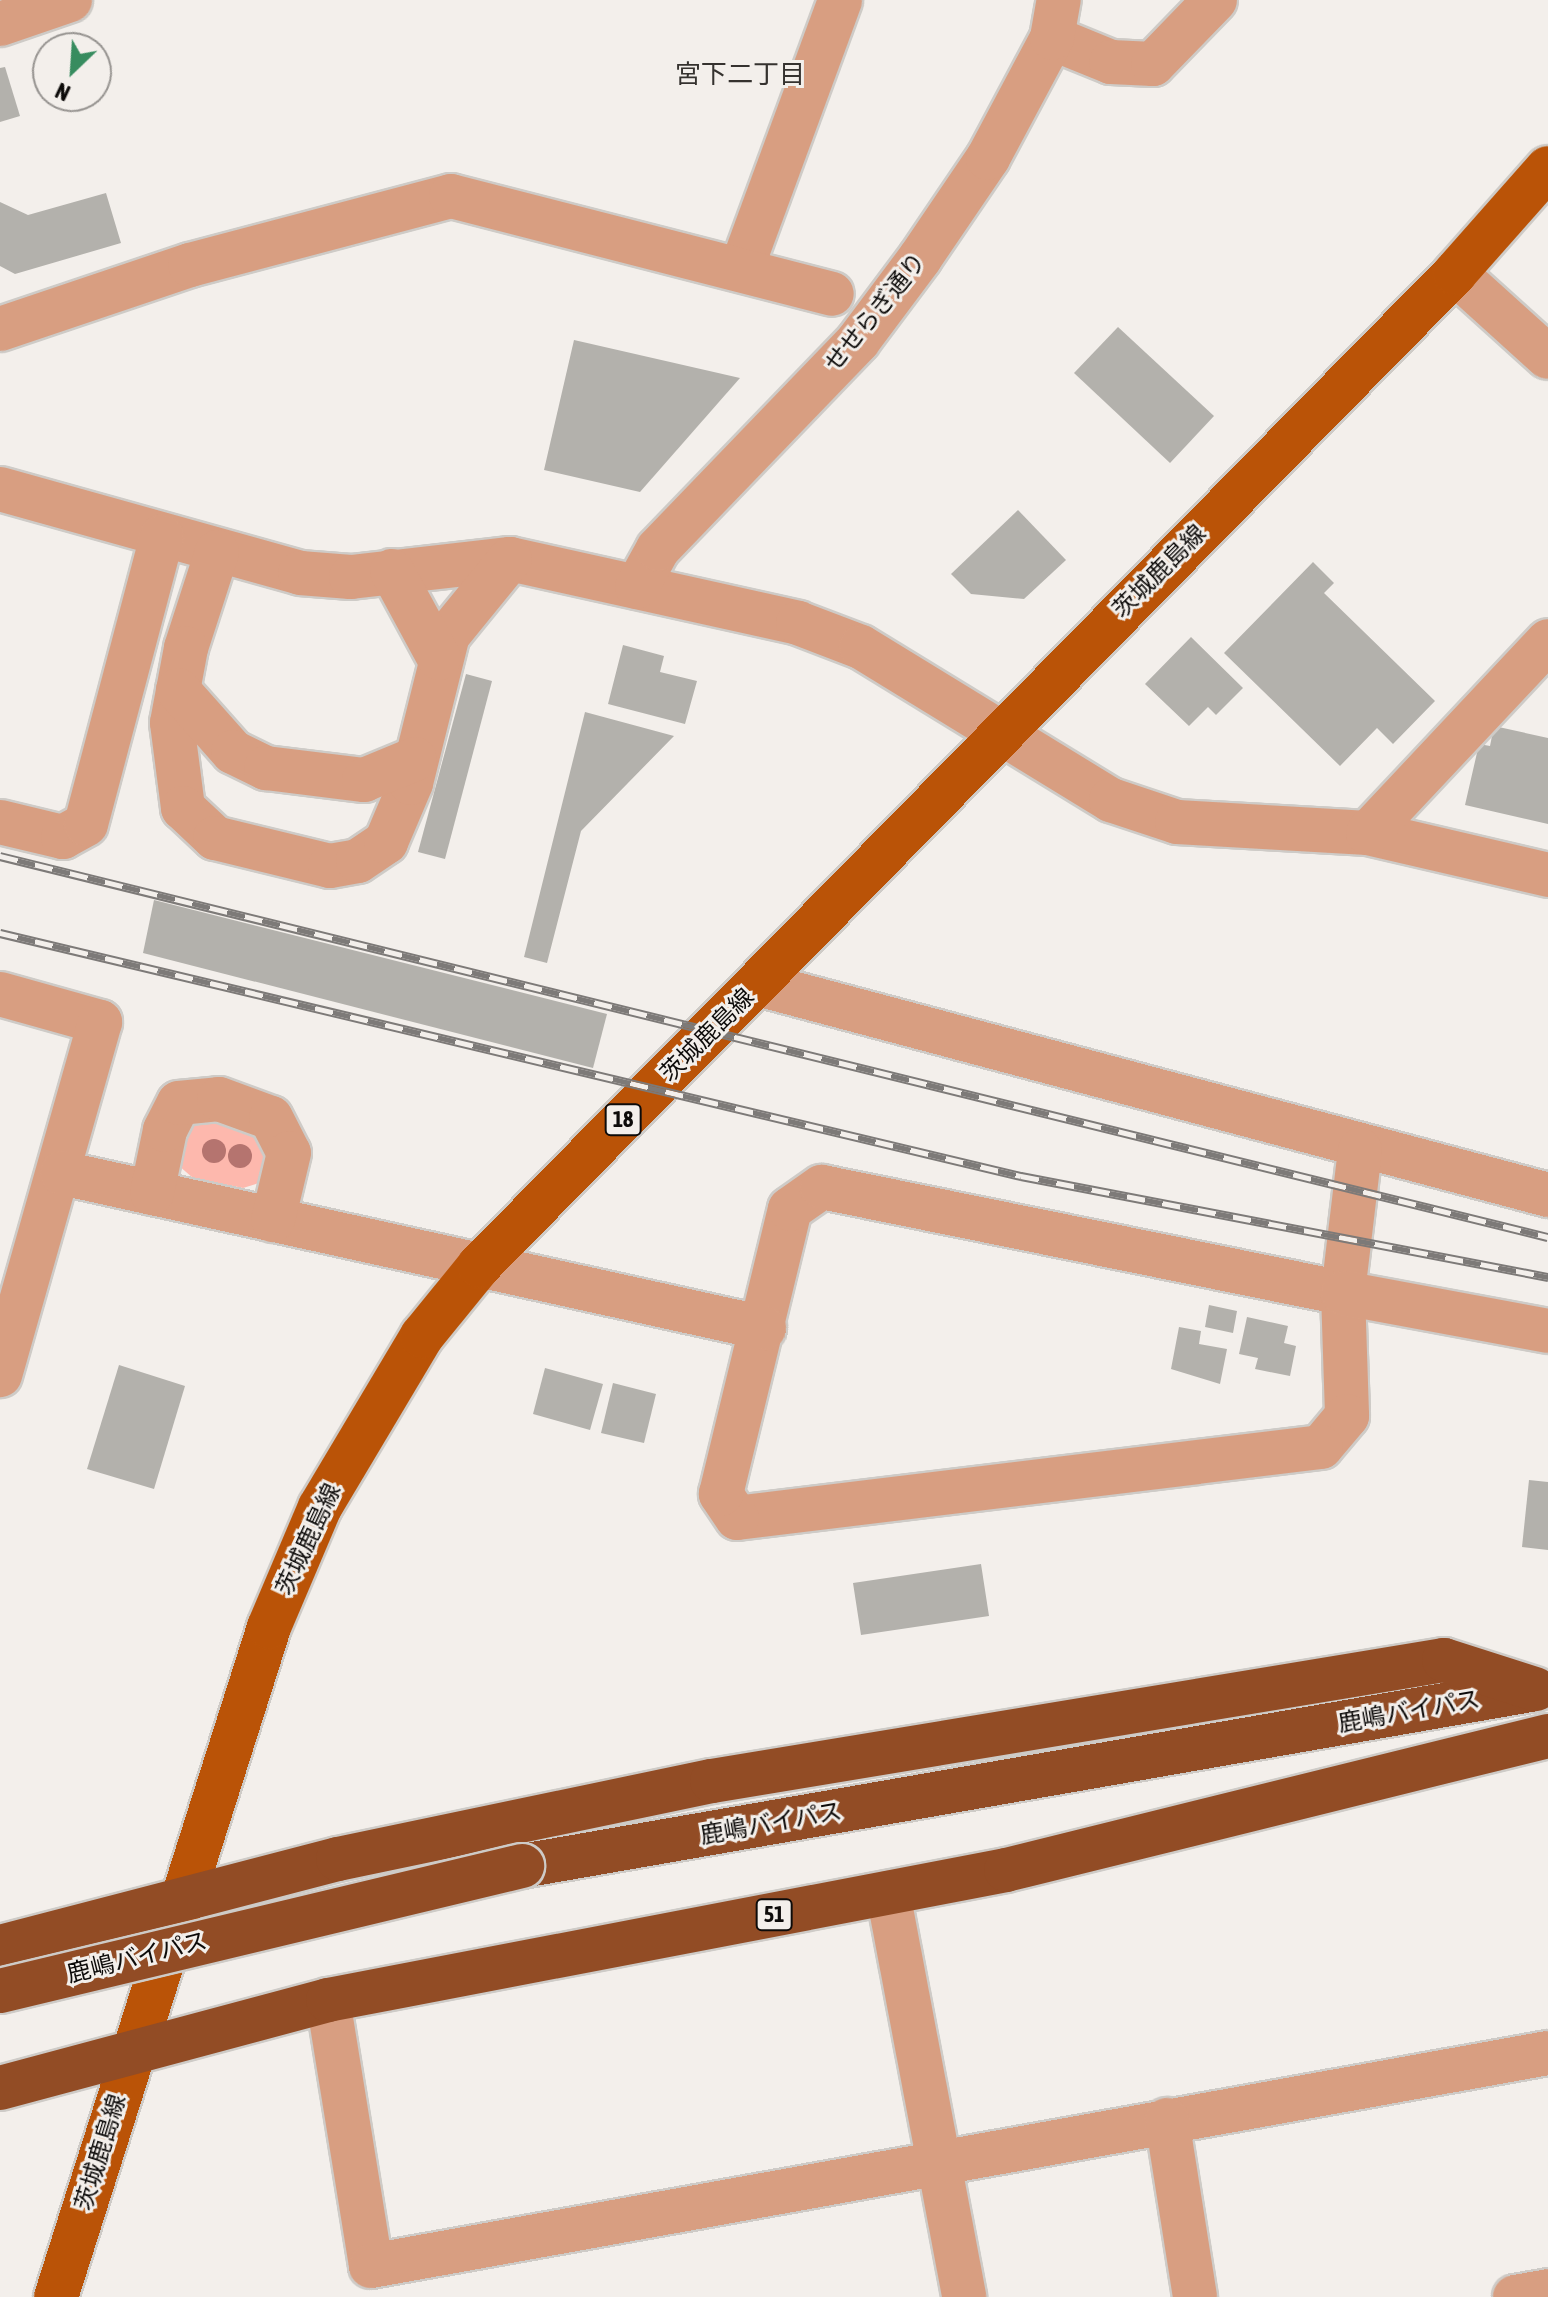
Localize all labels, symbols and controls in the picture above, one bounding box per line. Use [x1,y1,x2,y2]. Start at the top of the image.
north arrow [32,32,112,112]
district label: 宮下二丁目 [675,59,805,91]
text: N [51,77,74,106]
street label: せせらぎ通り [818,247,932,377]
street label: 茨城鹿島線 [1106,518,1212,624]
street label: 茨城鹿島線 [654,982,760,1088]
road number: 18 [603,1102,643,1138]
street label: 茨城鹿島線 [270,1479,346,1599]
street label: 鹿嶋バイパス [1336,1684,1482,1738]
street label: 鹿嶋バイパス [698,1796,844,1850]
road number: 51 [754,1897,794,1933]
street label: 鹿嶋バイパス [64,1926,210,1988]
street label: 茨城鹿島線 [69,2090,131,2214]

